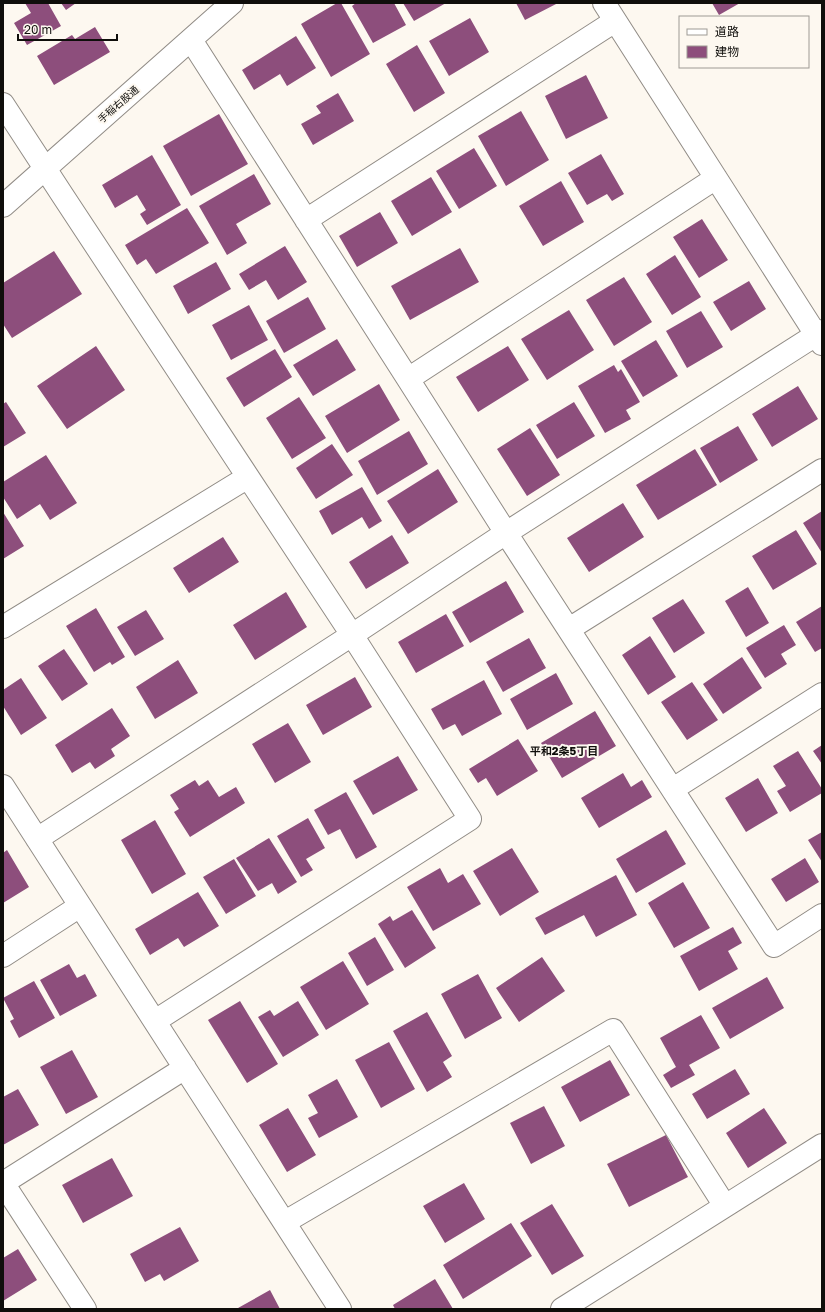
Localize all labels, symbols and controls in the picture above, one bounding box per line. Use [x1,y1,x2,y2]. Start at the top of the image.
scale bar [18,16,117,42]
legend [679,16,809,68]
text: 20 m [24,22,52,37]
text: 道路 [715,24,739,39]
text: 建物 [715,44,739,59]
street label: 手稲右股通 [95,83,141,125]
district label: 平和2条5丁目 [530,744,598,757]

